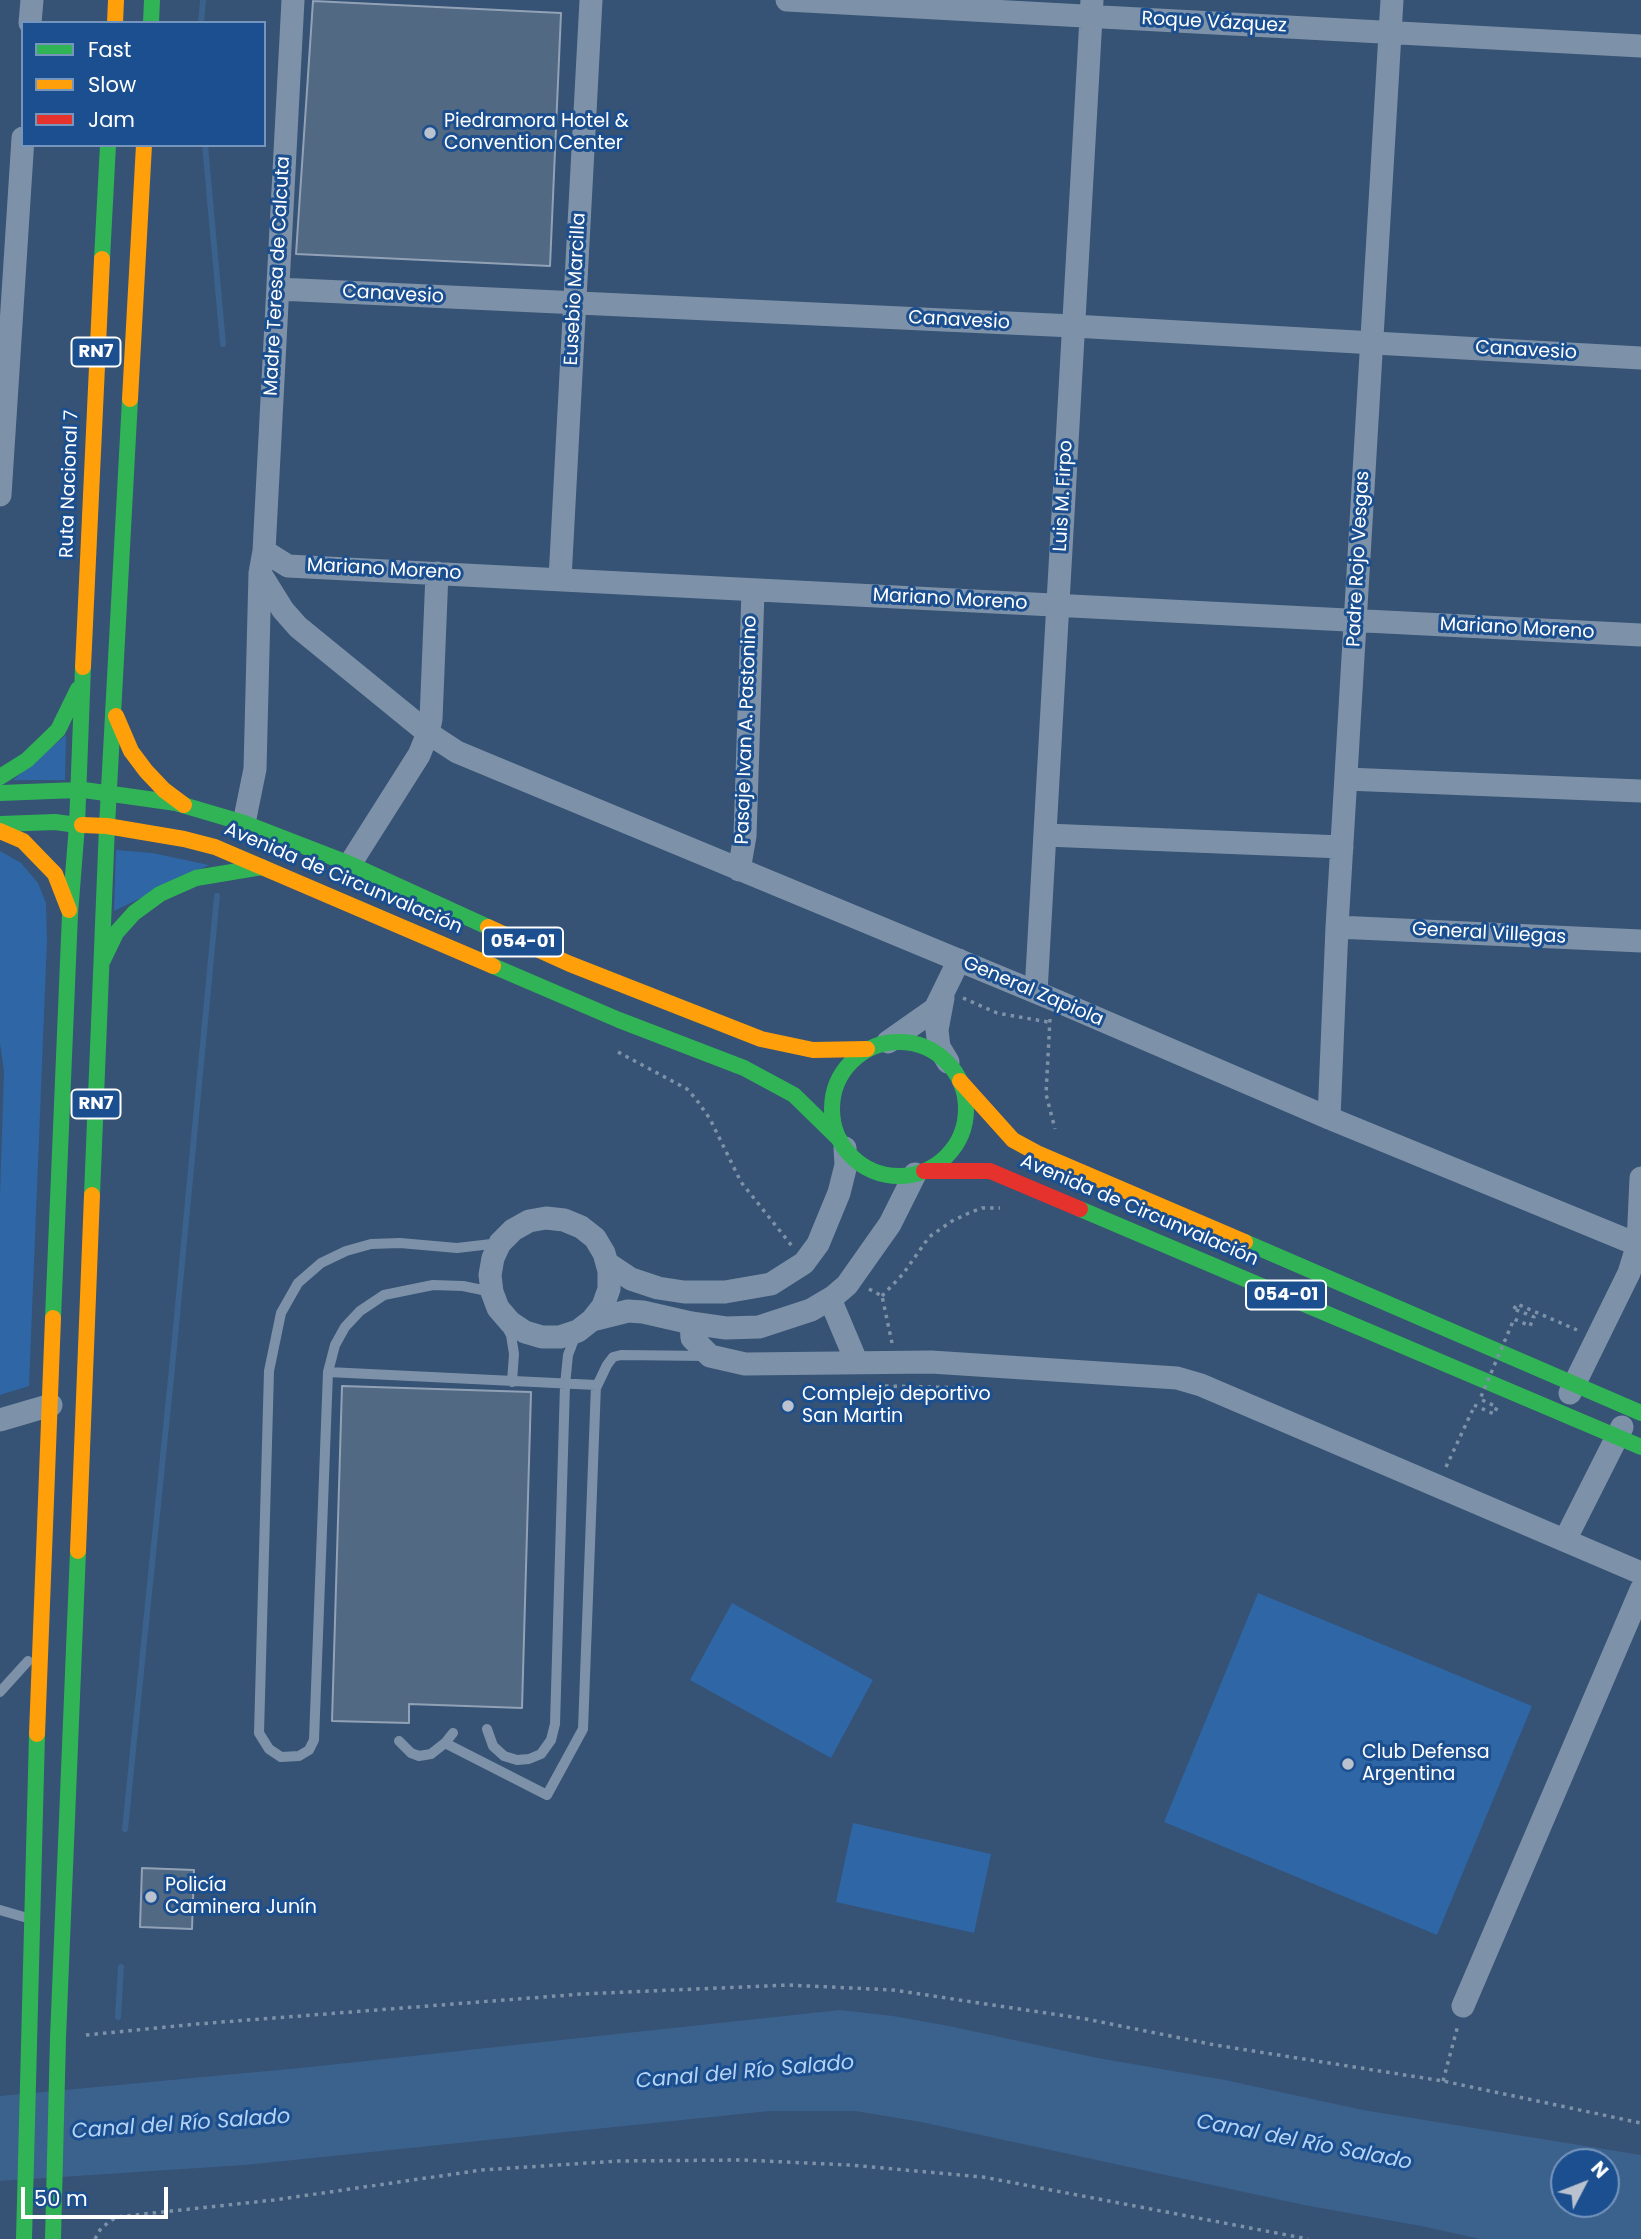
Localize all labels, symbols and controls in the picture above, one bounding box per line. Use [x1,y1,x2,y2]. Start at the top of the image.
street label: Roque Vázquez [1141,8,1287,38]
legend [21,21,266,147]
text: Fast [88,35,131,64]
text: Slow [88,70,136,99]
text: Jam [88,105,135,134]
place label: Piedramora Hotel & Convention Center [444,111,629,155]
marker: Piedramora Hotel & Convention Center [422,125,438,141]
street label: Madre Teresa de Calcuta [260,156,296,396]
street label: Eusebio Marcilla [561,212,591,366]
street label: Canavesio [342,281,444,309]
street label: Canavesio [908,307,1010,335]
street label: Canavesio [1475,337,1577,365]
road number: RN7 [72,338,120,366]
street label: Ruta Nacional 7 [56,410,84,558]
street label: Luis M. Firpo [1050,440,1078,552]
street label: Padre Rojo Vesgas [1343,470,1375,648]
street label: Mariano Moreno [306,555,462,585]
street label: Mariano Moreno [872,585,1028,615]
street label: Mariano Moreno [1439,614,1595,644]
street label: Pasaje Ivan A. Pastonino [732,615,762,845]
street label: Avenida de Circunvalación [221,818,465,940]
street label: General Villegas [1411,919,1567,949]
road number: 054-01 [483,928,563,957]
street label: General Zapiola [959,952,1107,1032]
road number: RN7 [72,1090,120,1119]
street label: Avenida de Circunvalación [1017,1150,1261,1272]
road number: 054-01 [1246,1280,1326,1310]
place label: Complejo deportivo San Martin [802,1384,991,1428]
marker: Complejo deportivo San Martin [780,1398,796,1414]
place label: Club Defensa Argentina [1362,1742,1490,1786]
marker: Club Defensa Argentina [1340,1756,1356,1772]
place label: Policía Caminera Junín [165,1875,317,1919]
marker: Policía Caminera Junín [143,1889,159,1905]
water label: Canal del Río Salado [635,2051,855,2095]
water label: Canal del Río Salado [71,2105,291,2145]
water label: Canal del Río Salado [1194,2110,1414,2176]
north arrow [1550,2148,1620,2218]
text: N [1585,2156,1614,2184]
scale bar [24,2172,172,2216]
text: 50 m [34,2184,88,2213]

